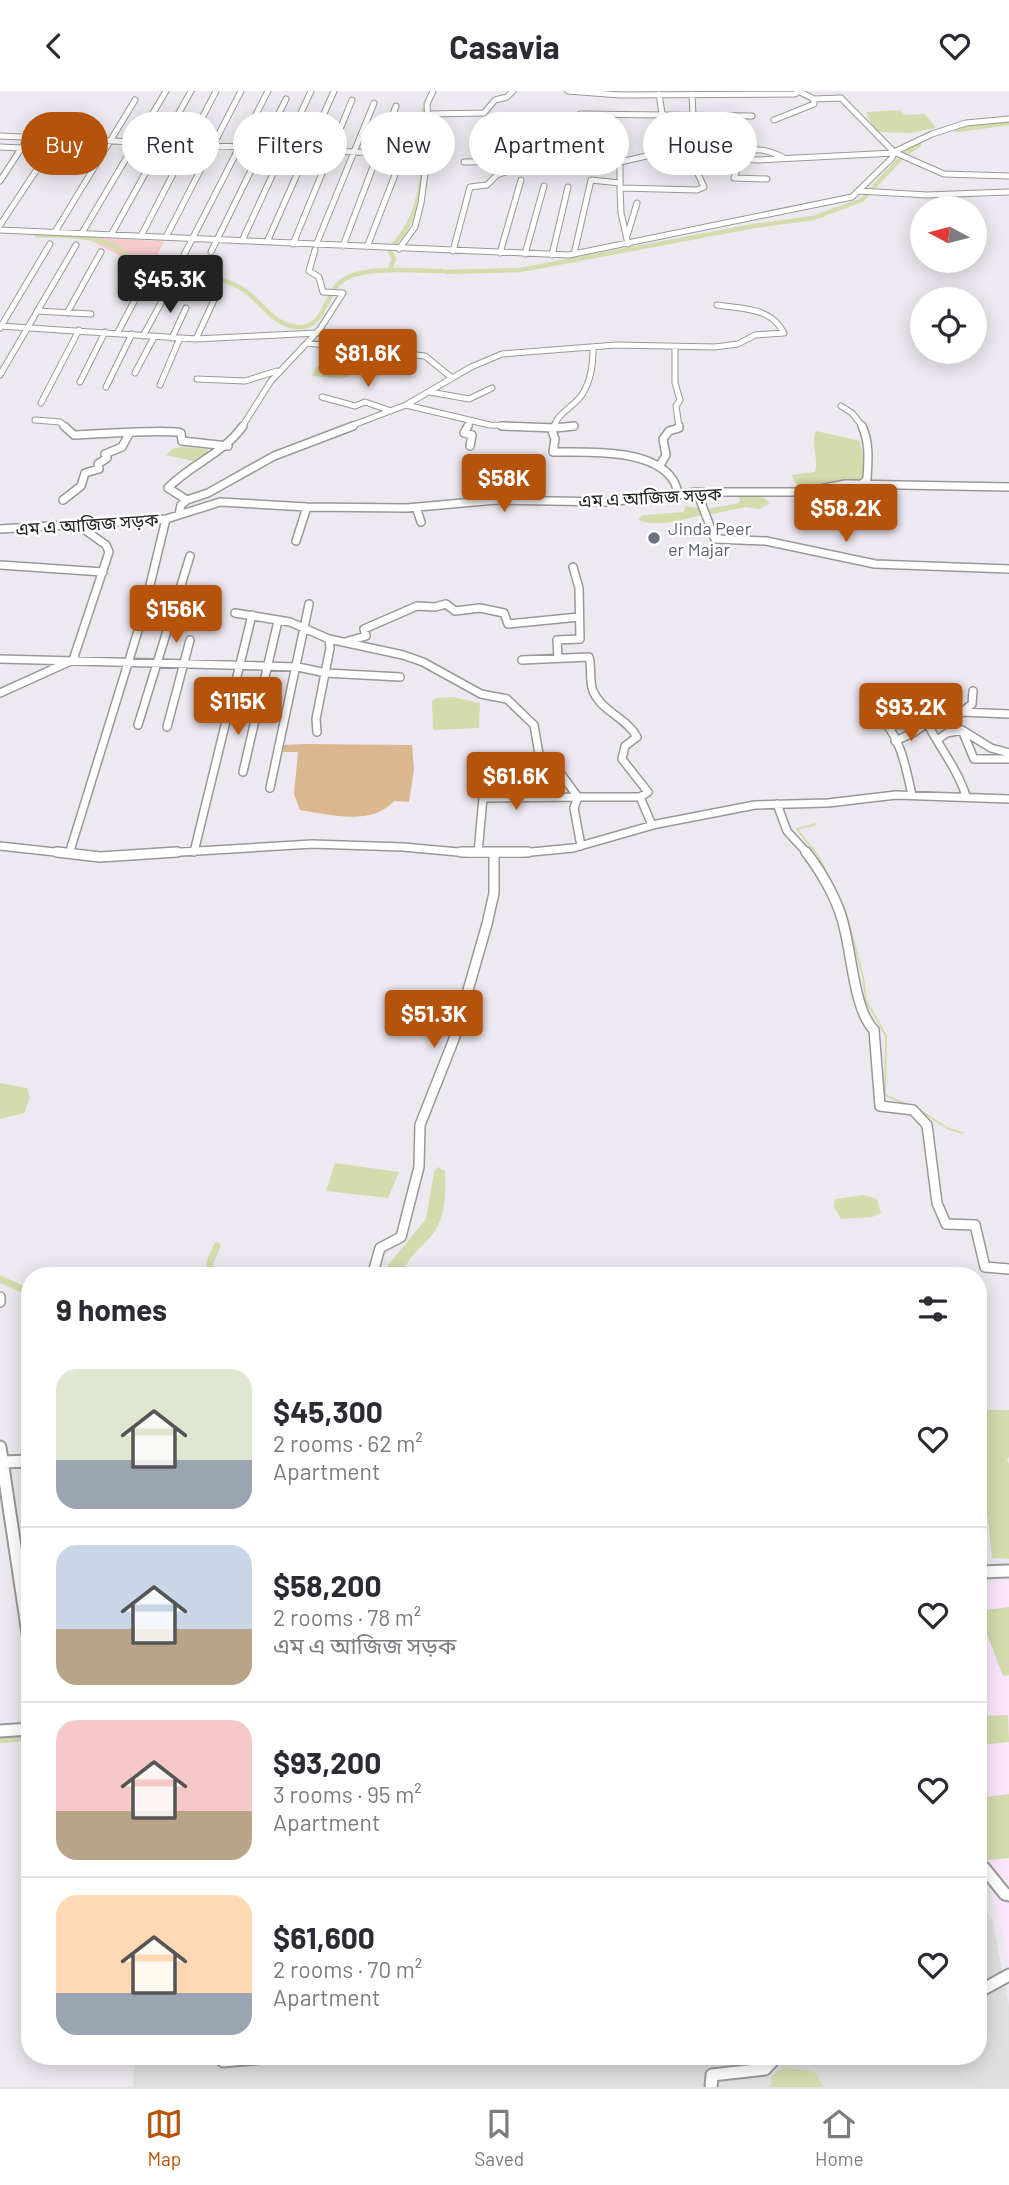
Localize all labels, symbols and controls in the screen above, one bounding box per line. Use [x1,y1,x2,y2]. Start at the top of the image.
icon: back [35,27,73,65]
text: Casavia [449,27,560,65]
icon: heart [936,27,974,65]
chip: Buy [21,112,108,175]
chip: Rent [122,112,219,175]
chip: Filters [233,112,347,175]
chip: New [361,112,455,175]
chip: Apartment [469,112,629,175]
chip: House [643,112,757,175]
north arrow [910,196,987,273]
map controls [910,196,987,364]
pin: $45.3K [113,255,227,315]
text: $45.3K [134,264,206,292]
button: locate [910,287,987,364]
pin: $81.6K [311,329,425,389]
text: $81.6K [335,338,401,366]
pin: $58K [463,455,545,514]
text: $58K [478,463,530,491]
street label: এম এ আজিজ সড়ক [578,482,723,512]
pin: $58.2K [789,484,903,544]
text: $58.2K [810,493,882,521]
street label: এম এ আজিজ সড়ক [15,508,160,540]
place label: Jinda Peer er Majar [668,517,752,560]
marker: Jinda Peer er Majar [646,530,662,546]
pin: $156K [127,585,225,645]
text: $156K [146,594,206,622]
pin: $115K [189,677,287,737]
pin: $93.2K [854,683,968,743]
text: $115K [210,686,266,714]
text: $93.2K [875,692,947,720]
pin: $61.6K [459,753,573,812]
text: $61.6K [483,761,549,789]
pin: $51.3K [377,991,491,1050]
text: $51.3K [401,999,467,1027]
icon: filters [914,1290,952,1328]
text: 9 homes [56,1291,167,1327]
text: $45,300 [273,1393,383,1429]
icon: home [112,1397,196,1481]
icon: heart [914,1420,952,1458]
text: 2 rooms · 62 m² [273,1429,423,1457]
text: Apartment [273,1457,380,1485]
text: $58,200 [273,1567,382,1603]
icon: home [112,1573,196,1657]
icon: heart [914,1596,952,1634]
text: 2 rooms · 78 m² [273,1603,421,1631]
text: এম এ আজিজ সড়ক [273,1631,456,1659]
text: $93,200 [273,1744,381,1780]
icon: home [112,1748,196,1832]
icon: heart [914,1771,952,1809]
text: 3 rooms · 95 m² [273,1780,422,1808]
text: Apartment [273,1808,380,1836]
text: $61,600 [273,1919,375,1955]
icon: home [112,1923,196,2007]
icon: heart [914,1946,952,1984]
text: 2 rooms · 70 m² [273,1955,422,1983]
text: Apartment [273,1983,380,2011]
tab: Map [145,2105,183,2170]
tab: Saved [474,2105,524,2170]
tab: Home [815,2105,864,2170]

